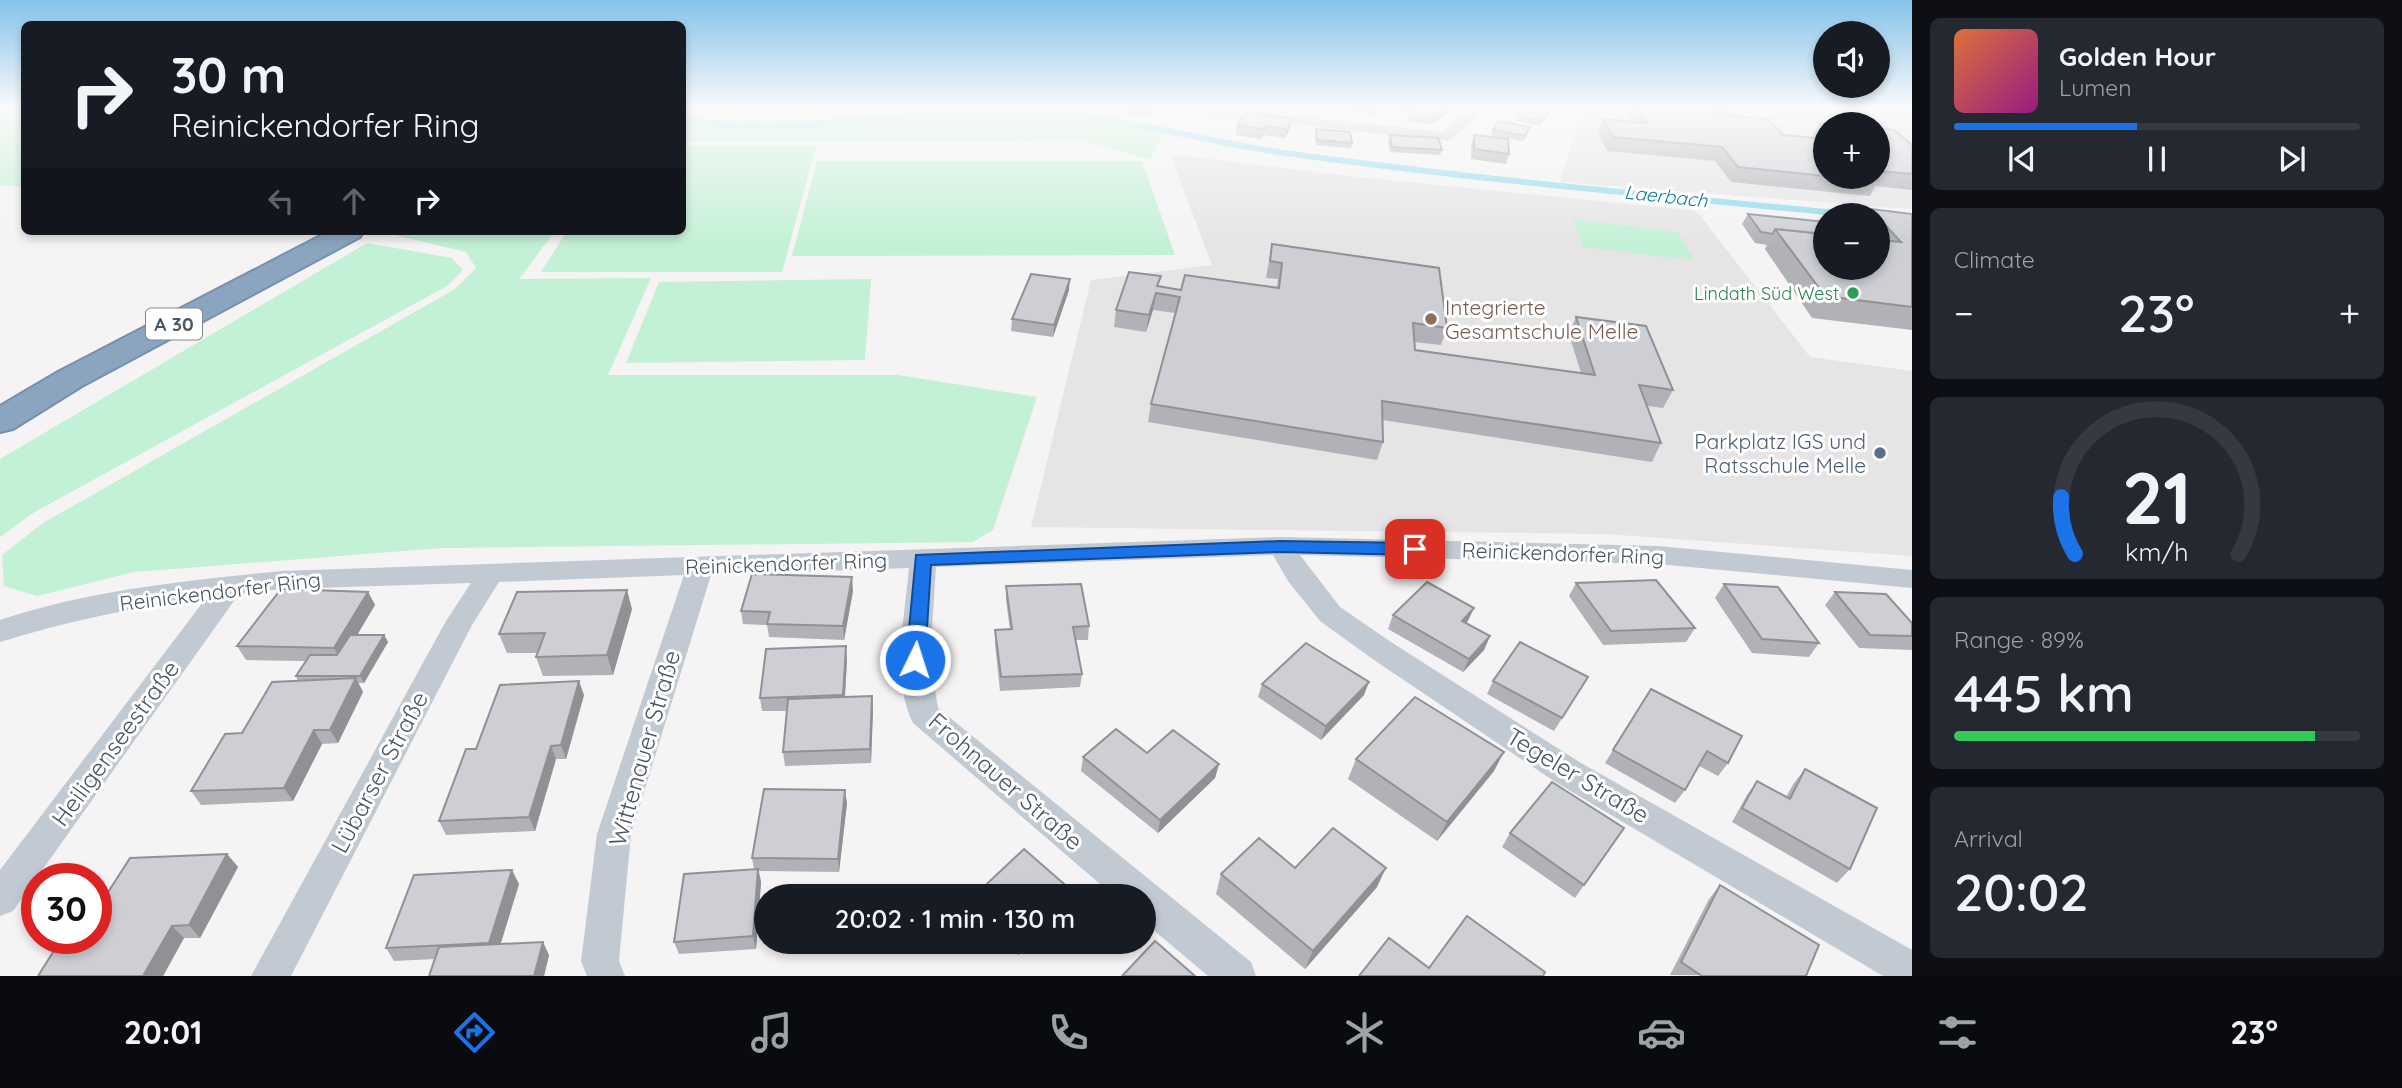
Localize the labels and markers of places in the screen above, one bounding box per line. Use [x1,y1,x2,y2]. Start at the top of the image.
place label: Lindath Süd West [1694,282,1839,305]
marker: Lindath Süd West [1845,285,1861,301]
place label: Integrierte Gesamtschule Melle [1445,294,1638,344]
marker: Integrierte Gesamtschule Melle [1423,311,1439,327]
place label: Parkplatz IGS und Ratsschule Melle [1694,428,1866,478]
marker: Parkplatz IGS und Ratsschule Melle [1872,445,1888,461]
pin [1385,519,1445,579]

